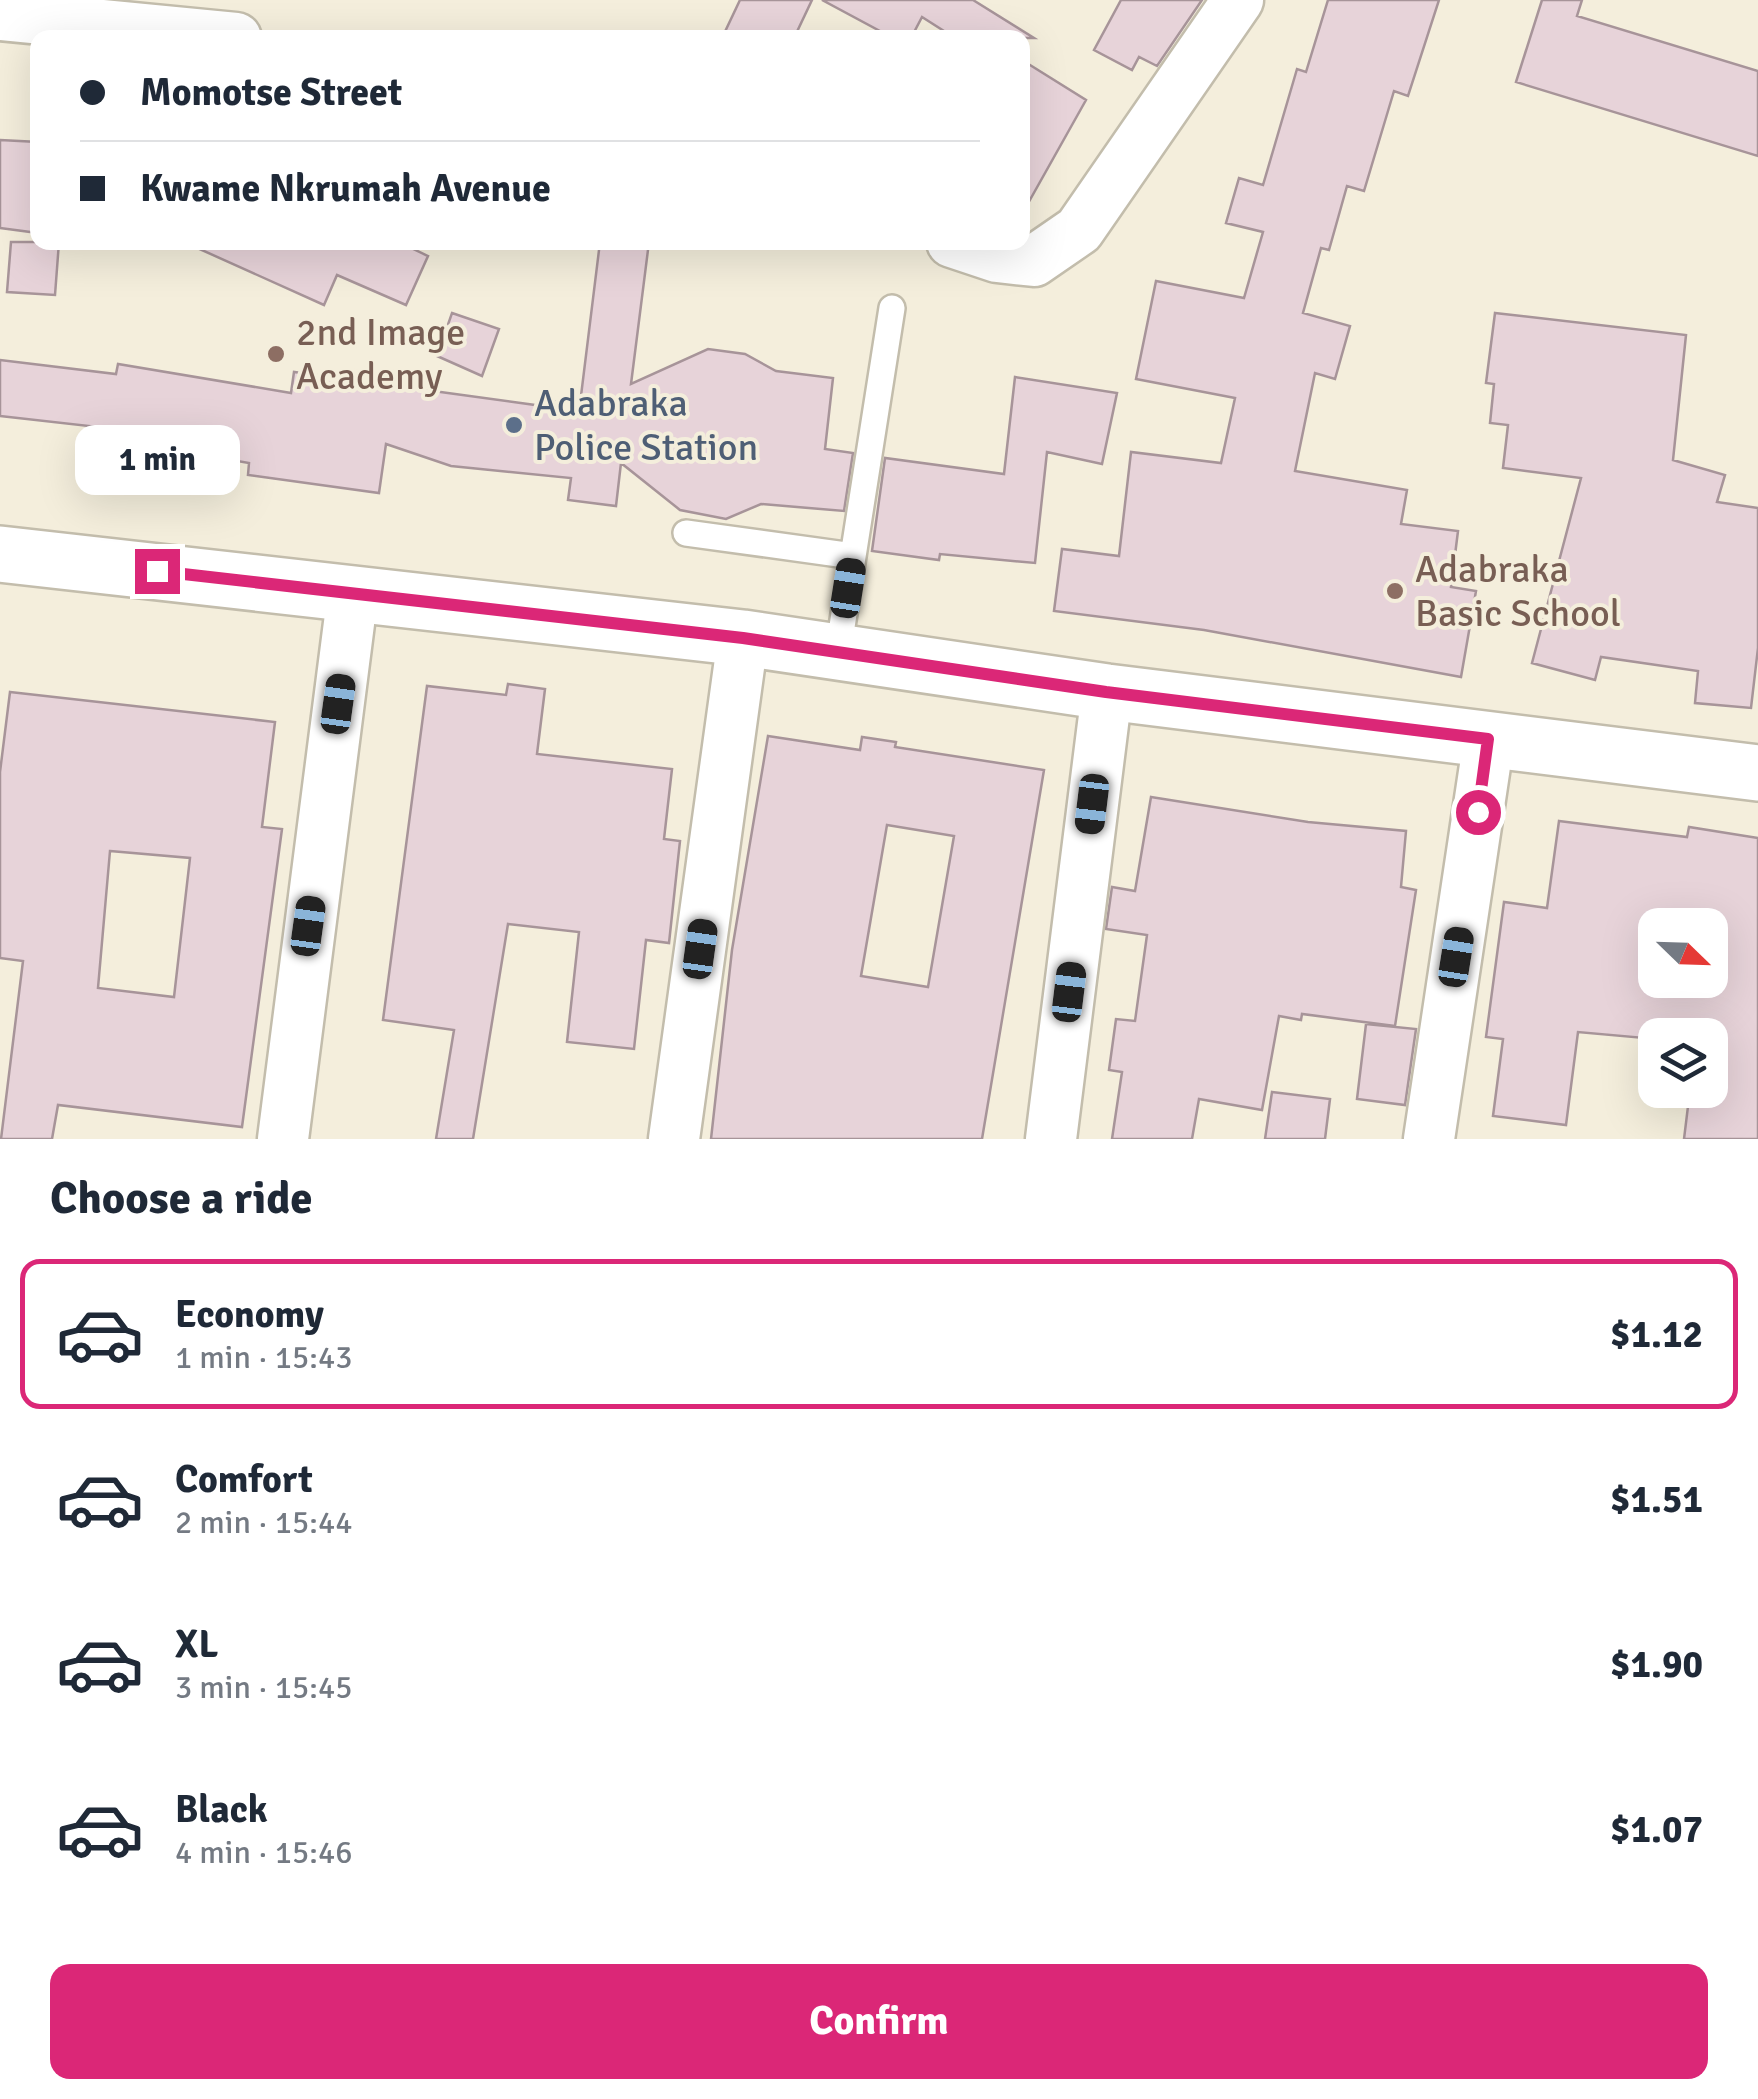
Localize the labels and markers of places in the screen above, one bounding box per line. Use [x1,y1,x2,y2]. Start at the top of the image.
place label: 2nd Image Academy [296,309,465,400]
marker: 2nd Image Academy [265,343,287,365]
place label: Adabraka Police Station [534,380,758,471]
marker: Adabraka Police Station [503,414,525,436]
place label: Adabraka Basic School [1415,546,1621,637]
marker: Adabraka Basic School [1384,580,1406,602]

